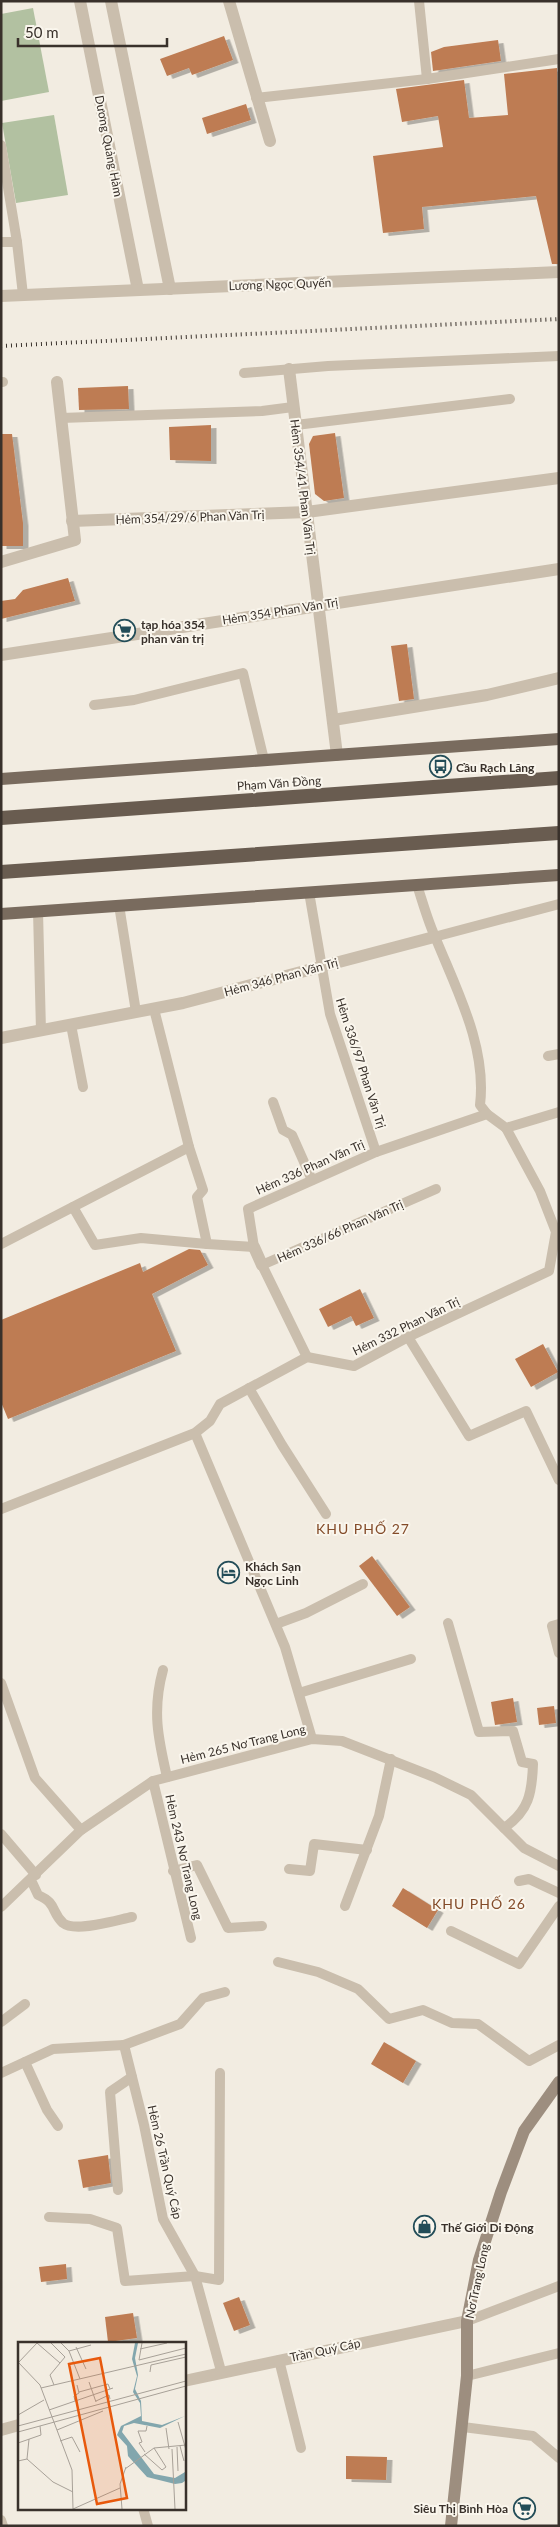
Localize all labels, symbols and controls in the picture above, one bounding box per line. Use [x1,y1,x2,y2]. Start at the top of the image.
scale bar [18,15,166,47]
text: 50 m [25,23,59,41]
street label: Dương Quảng Hàm [92,94,126,198]
street label: Lương Ngọc Quyến [228,275,332,293]
street label: Hẻm 354/41 Phan Văn Trị [287,418,319,556]
street label: Hẻm 354/29/6 Phan Văn Trị [115,507,265,527]
street label: Hẻm 354 Phan Văn Trị [221,594,339,628]
place label: tạp hóa 354 phan văn trị [141,617,205,646]
supermarket icon: tạp hóa 354 phan văn trị [113,619,137,643]
bus stop icon: Cầu Rạch Lăng [428,755,452,779]
place label: Cầu Rạch Lăng [456,760,535,775]
street label: Phạm Văn Đồng [236,773,322,793]
street label: Hẻm 346 Phan Văn Trị [222,955,340,999]
street label: Hẻm 336/97 Phan Văn Trị [333,996,389,1130]
street label: Hẻm 336 Phan Văn Trị [253,1136,367,1198]
street label: Hẻm 336/66 Phan Văn Trị [275,1196,405,1266]
street label: Hẻm 332 Phan Văn Trị [350,1294,462,1358]
district label: KHU PHỐ 27 [316,1520,410,1537]
place label: Khách Sạn Ngọc Linh [245,1559,301,1588]
hotel icon: Khách Sạn Ngọc Linh [217,1561,241,1585]
street label: Hẻm 265 Nơ Trang Long [179,1721,307,1767]
street label: Hẻm 243 Nơ Trang Long [162,1793,206,1921]
district label: KHU PHỐ 26 [432,1895,526,1912]
street label: Hẻm 26 Trần Quý Cáp [145,2104,185,2221]
shop icon: Thế Giới Di Động [413,2215,437,2239]
place label: Thế Giới Di Động [441,2220,534,2235]
street label: Nơ Trang Long [462,2242,492,2320]
street label: Trần Quý Cáp [288,2335,362,2365]
inset map [18,2342,185,2510]
supermarket icon: Siêu Thị Bình Hòa [512,2496,536,2520]
place label: Siêu Thị Bình Hòa [414,2501,508,2516]

